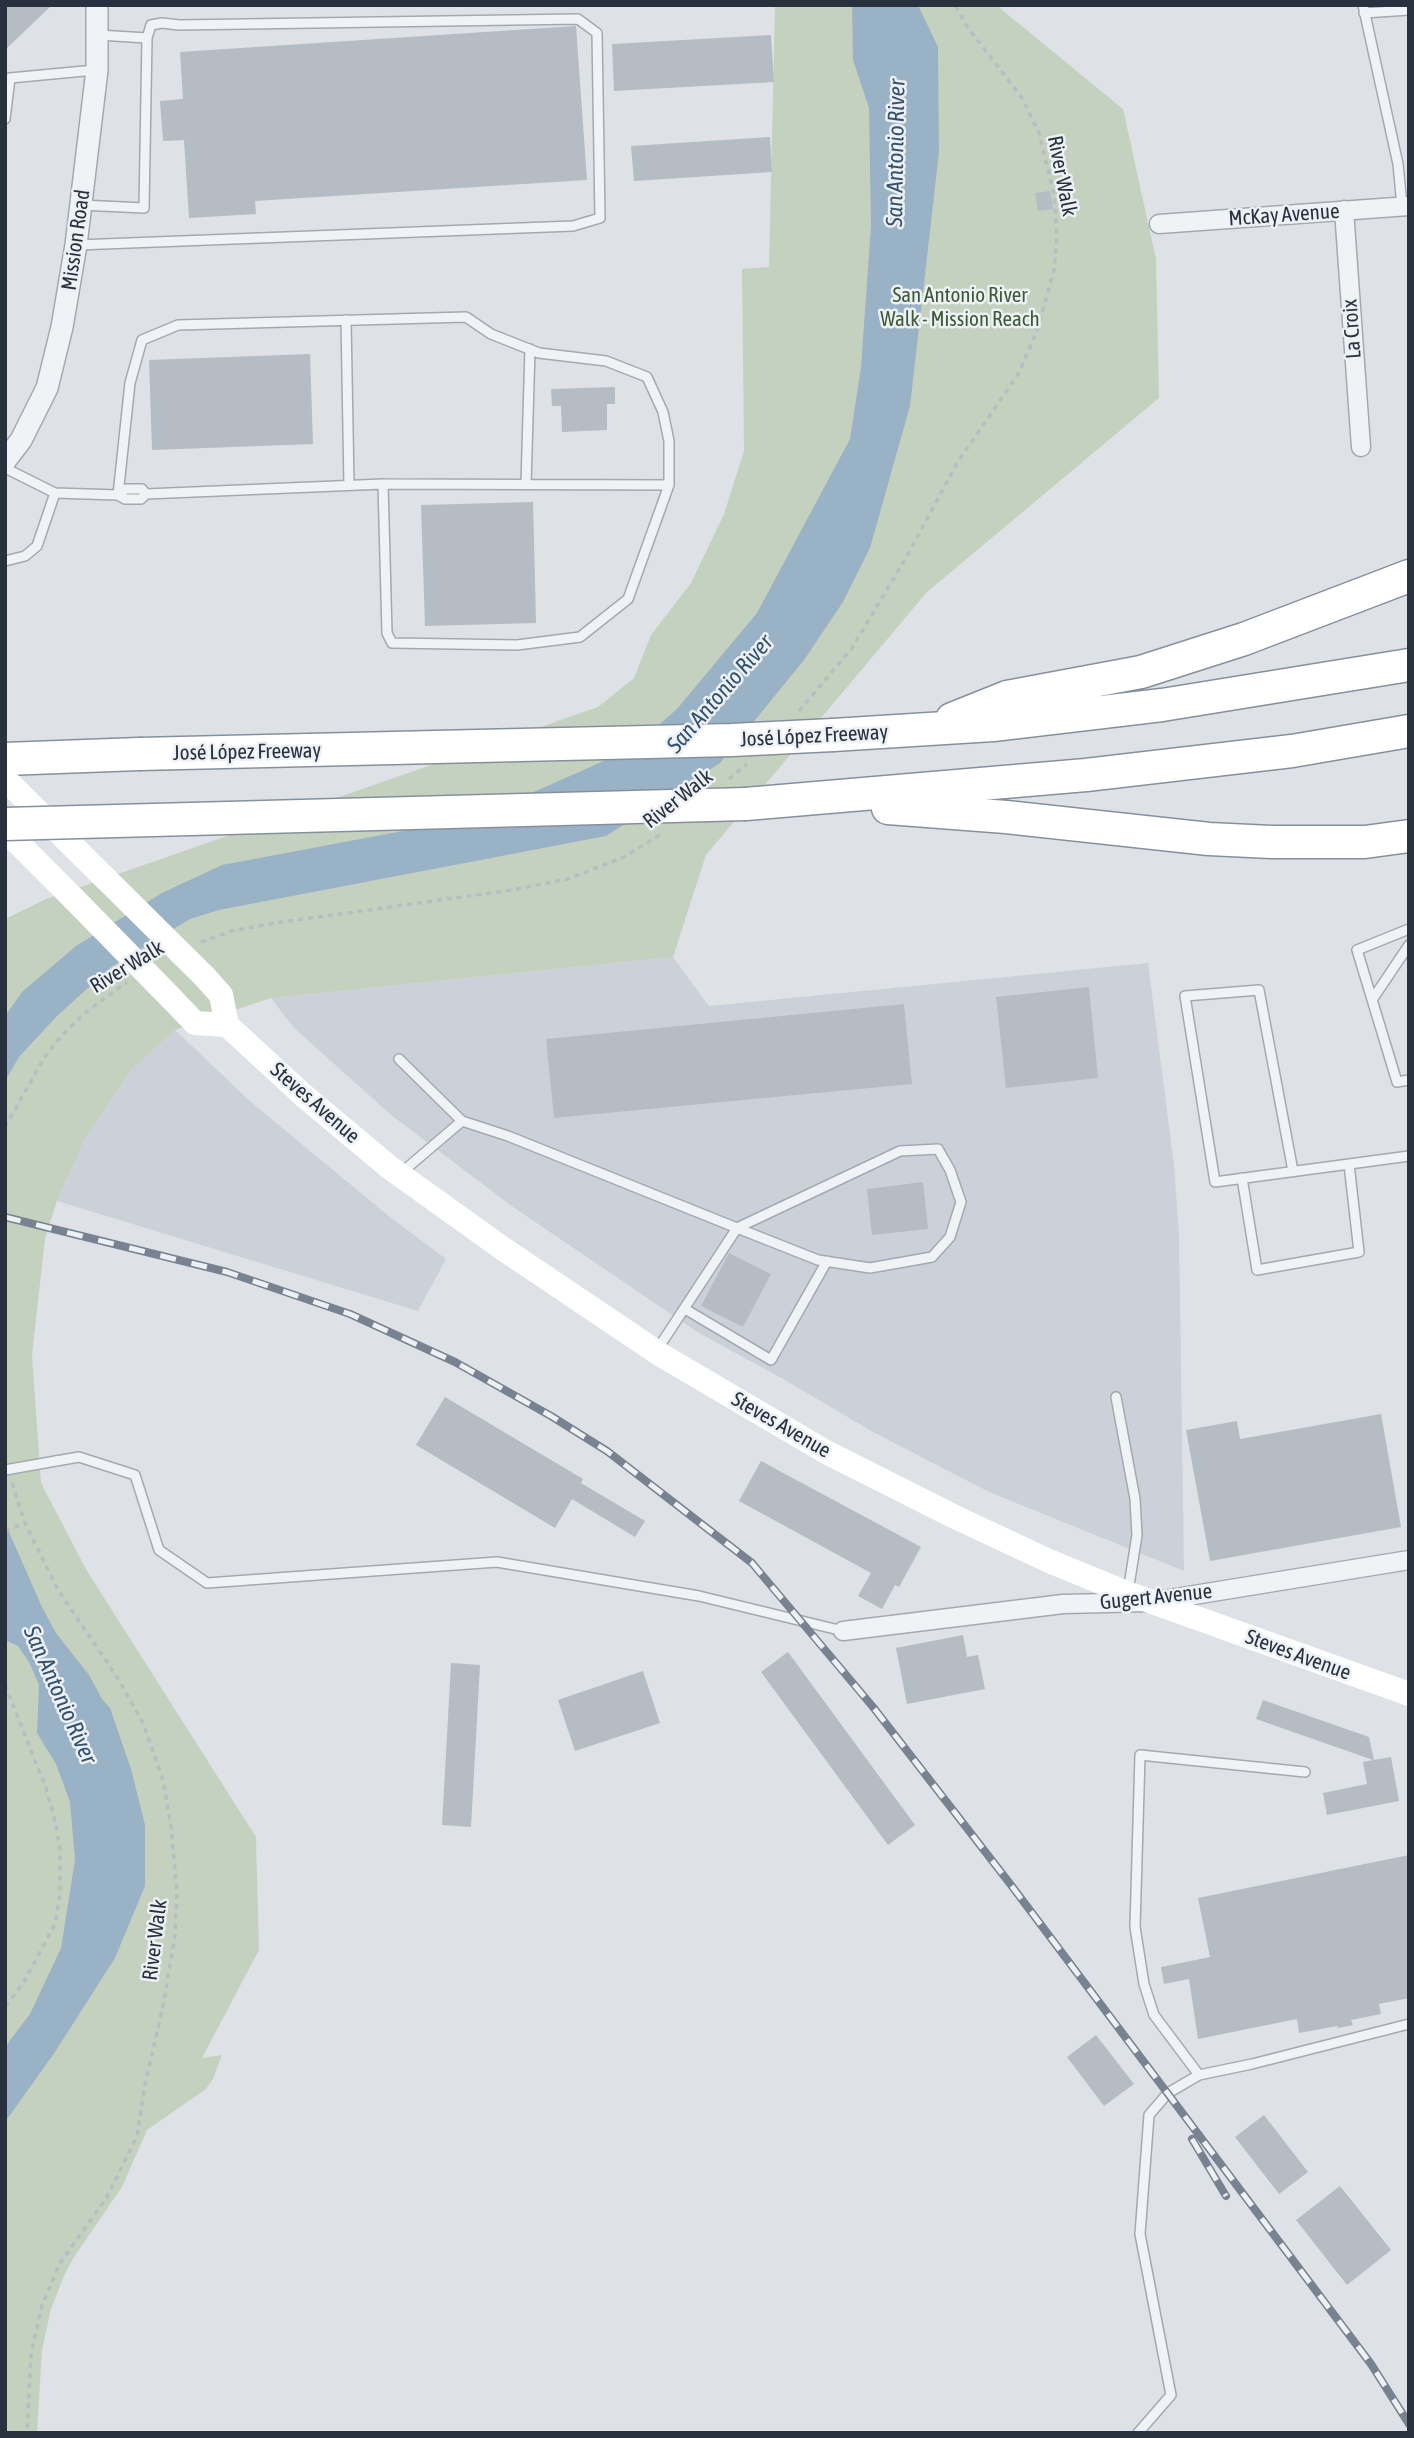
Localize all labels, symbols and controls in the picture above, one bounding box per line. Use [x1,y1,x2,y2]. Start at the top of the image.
water label: San Antonio River [881,79,911,227]
street label: River Walk [1042,134,1082,218]
street label: Mission Road [56,188,96,292]
street label: McKay Avenue [1228,199,1340,231]
park label: San Antonio River Walk - Mission Reach [880,282,1040,332]
street label: La Croix [1337,298,1367,360]
water label: San Antonio River [661,629,779,759]
street label: José López Freeway [739,720,889,752]
street label: José López Freeway [173,738,321,766]
street label: River Walk [638,764,718,834]
street label: River Walk [86,935,168,999]
street label: Steves Avenue [265,1057,365,1149]
street label: Steves Avenue [727,1386,835,1464]
street label: Gugert Avenue [1099,1579,1213,1615]
water label: San Antonio River [17,1622,103,1768]
street label: Steves Avenue [1242,1624,1354,1686]
street label: River Walk [138,1898,172,1982]

